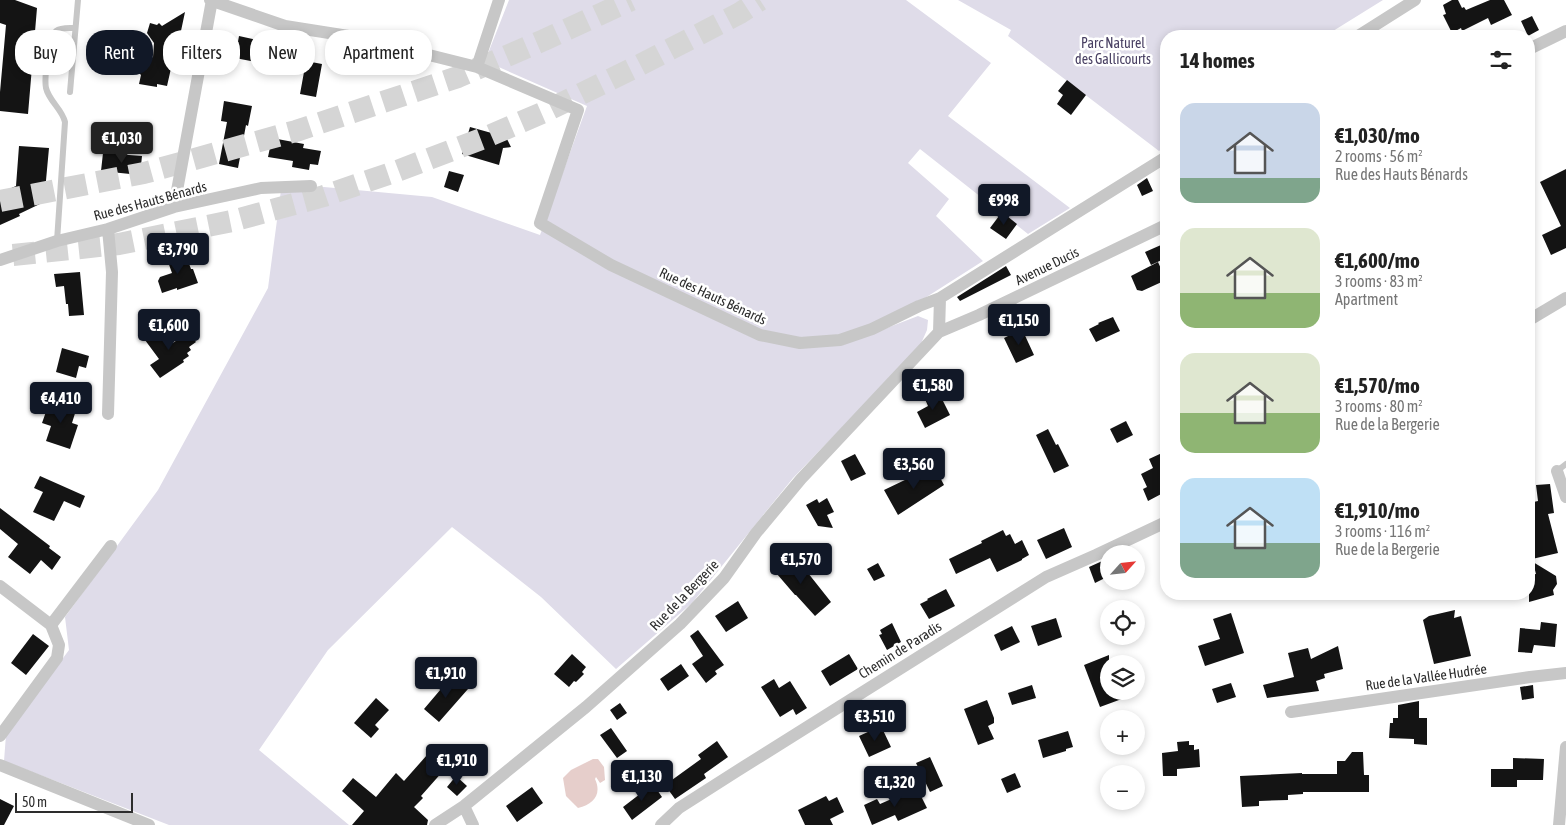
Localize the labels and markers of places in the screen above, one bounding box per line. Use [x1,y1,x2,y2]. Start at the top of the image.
pin: €1,030 [81,121,163,164]
pin: €998 [974,184,1034,226]
pin: €3,790 [137,232,219,275]
pin: €1,150 [978,304,1060,346]
pin: €1,600 [128,308,210,351]
pin: €1,580 [892,368,974,411]
pin: €4,410 [20,382,102,424]
pin: €3,560 [873,448,955,490]
pin: €1,570 [760,542,842,585]
pin: €1,910 [405,656,487,699]
pin: €3,510 [834,700,916,742]
pin: €1,910 [416,744,498,786]
pin: €1,130 [601,760,683,802]
pin: €1,320 [854,766,936,808]

